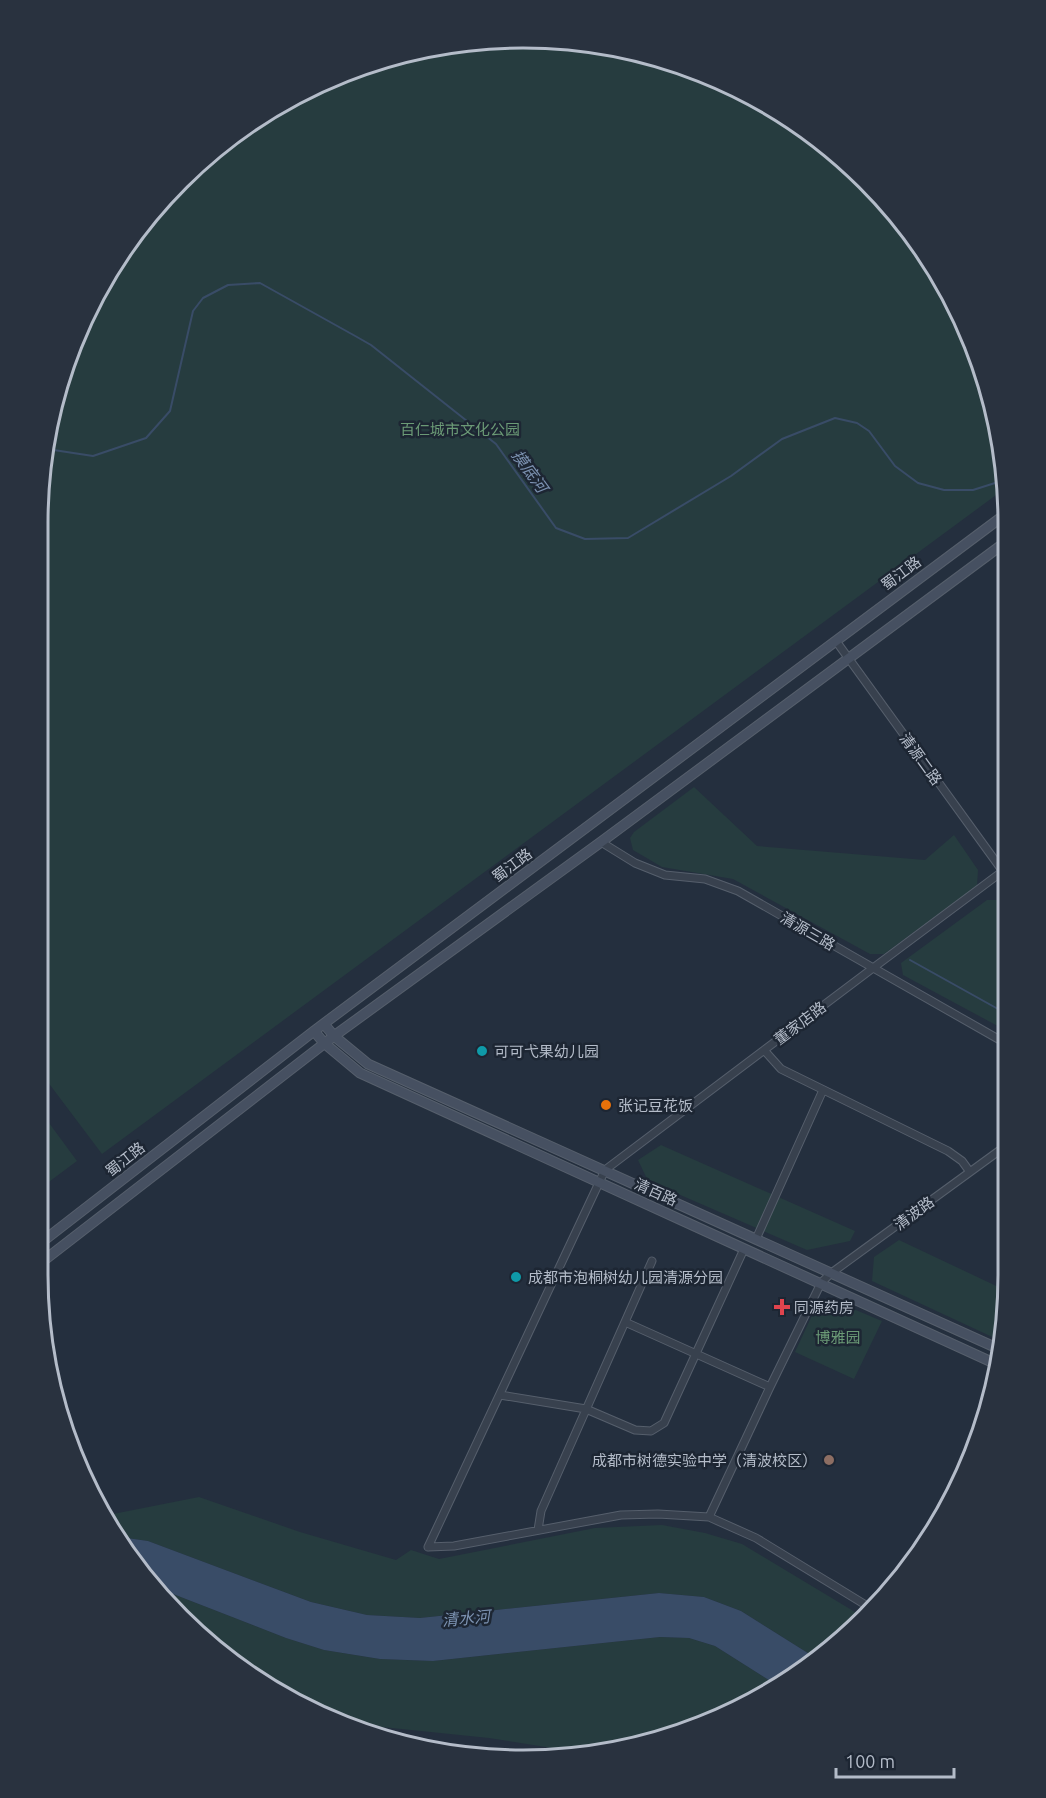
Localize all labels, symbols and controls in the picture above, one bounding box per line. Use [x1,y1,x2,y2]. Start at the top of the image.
park label: 百仁城市文化公园 [400,421,520,438]
water label: 摸底河 [509,446,553,498]
street label: 蜀江路 [878,553,924,593]
street label: 清源二路 [896,730,946,788]
street label: 蜀江路 [489,845,535,885]
street label: 清源三路 [778,909,838,953]
street label: 董家店路 [771,998,829,1048]
place label: 可可弋果幼儿园 [494,1043,599,1060]
marker: 可可弋果幼儿园 [475,1044,489,1058]
place label: 张记豆花饭 [618,1097,693,1114]
marker: 张记豆花饭 [599,1098,613,1112]
street label: 蜀江路 [102,1138,148,1180]
street label: 清百路 [632,1175,680,1209]
street label: 清波路 [891,1193,937,1233]
place label: 成都市泡桐树幼儿园清源分园 [528,1269,723,1286]
marker: 成都市泡桐树幼儿园清源分园 [509,1270,523,1284]
place label: 同源药房 [794,1299,854,1316]
marker: 同源药房 [775,1300,789,1314]
park label: 博雅园 [815,1329,861,1346]
place label: 成都市树德实验中学（清波校区） [592,1452,817,1469]
marker: 成都市树德实验中学（清波校区） [822,1453,836,1467]
water label: 清水河 [441,1607,494,1629]
scale bar [836,1741,954,1779]
text: 100 m [845,1751,895,1771]

